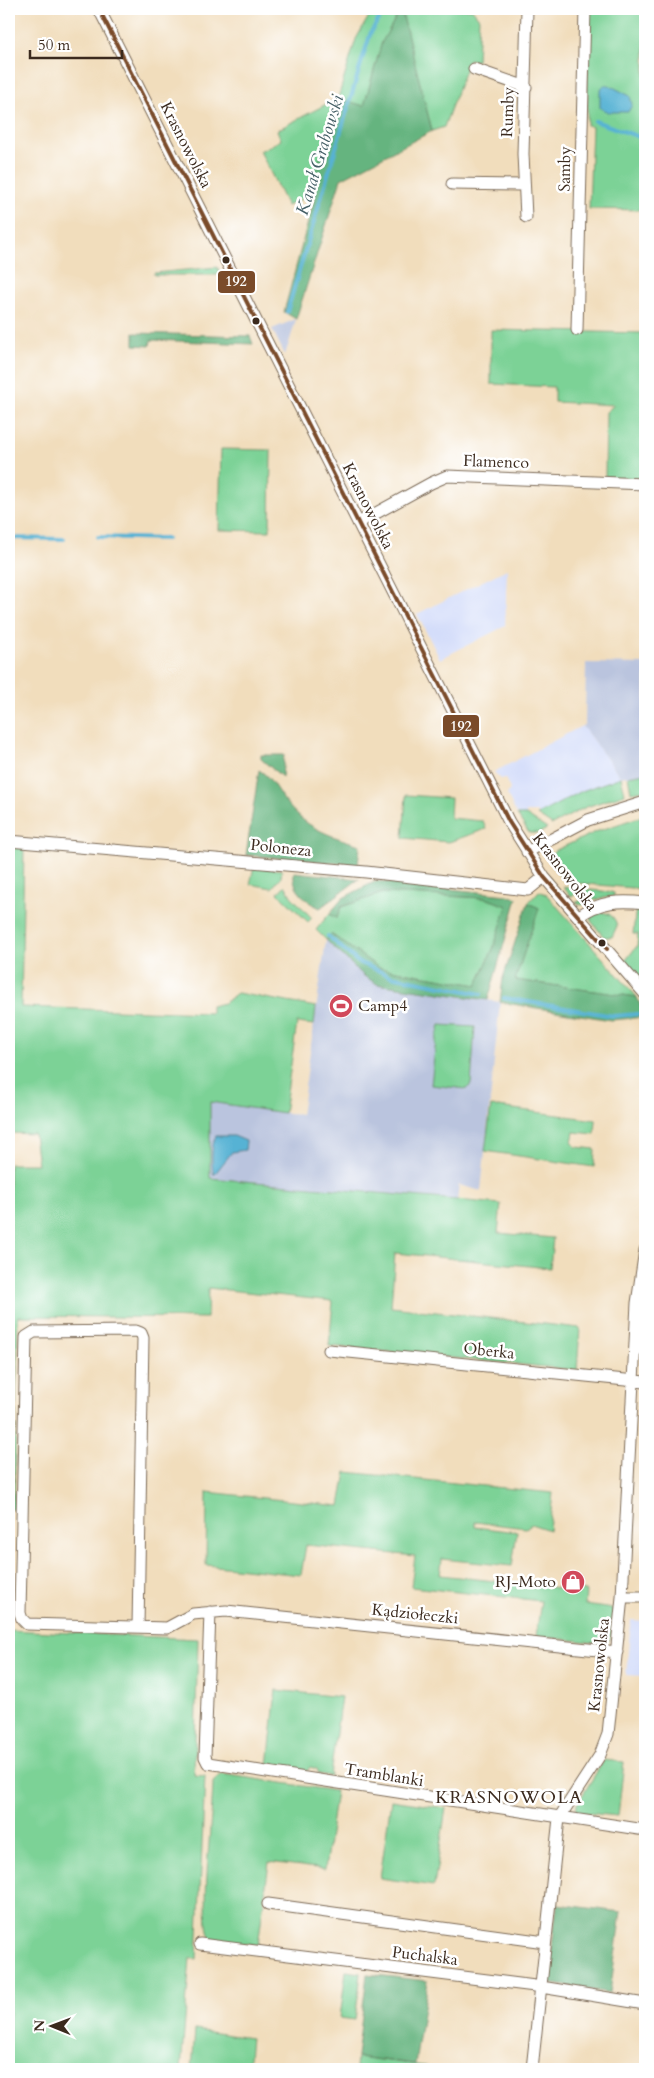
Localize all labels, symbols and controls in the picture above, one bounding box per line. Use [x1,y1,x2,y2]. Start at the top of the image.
scale bar [30,28,122,60]
text: 50 m [38,35,70,55]
street label: Rumby [496,86,520,138]
water label: Kanał Grabowski [290,91,350,218]
street label: Krasnowolska [155,98,217,192]
street label: Samby [554,146,576,192]
unlabelled marker [221,255,231,265]
line badge: 192 [217,270,256,294]
text: 192 [225,272,247,291]
unlabelled marker [251,316,261,326]
street label: Flamenco [463,450,530,474]
street label: Krasnowolska [337,459,399,553]
line badge: 192 [442,714,480,738]
text: 192 [450,717,472,736]
street label: Krasnowolska [527,828,603,916]
street label: Poloneza [249,834,313,862]
unlabelled marker [597,938,607,948]
sports icon: Camp4 [328,993,354,1019]
place label: Camp4 [358,995,407,1017]
street label: Oberka [462,1337,516,1365]
shop icon: RJ-Moto [560,1569,586,1595]
place label: RJ-Moto [495,1571,556,1593]
street label: Kądziołeczki [371,1599,460,1630]
street label: Krasnowolska [583,1617,615,1713]
street label: Tramblanki [343,1758,426,1792]
district label: KRASNOWOLA [435,1785,583,1810]
street label: Puchalska [391,1941,459,1971]
north arrow [28,2000,78,2050]
text: N [30,2020,49,2032]

